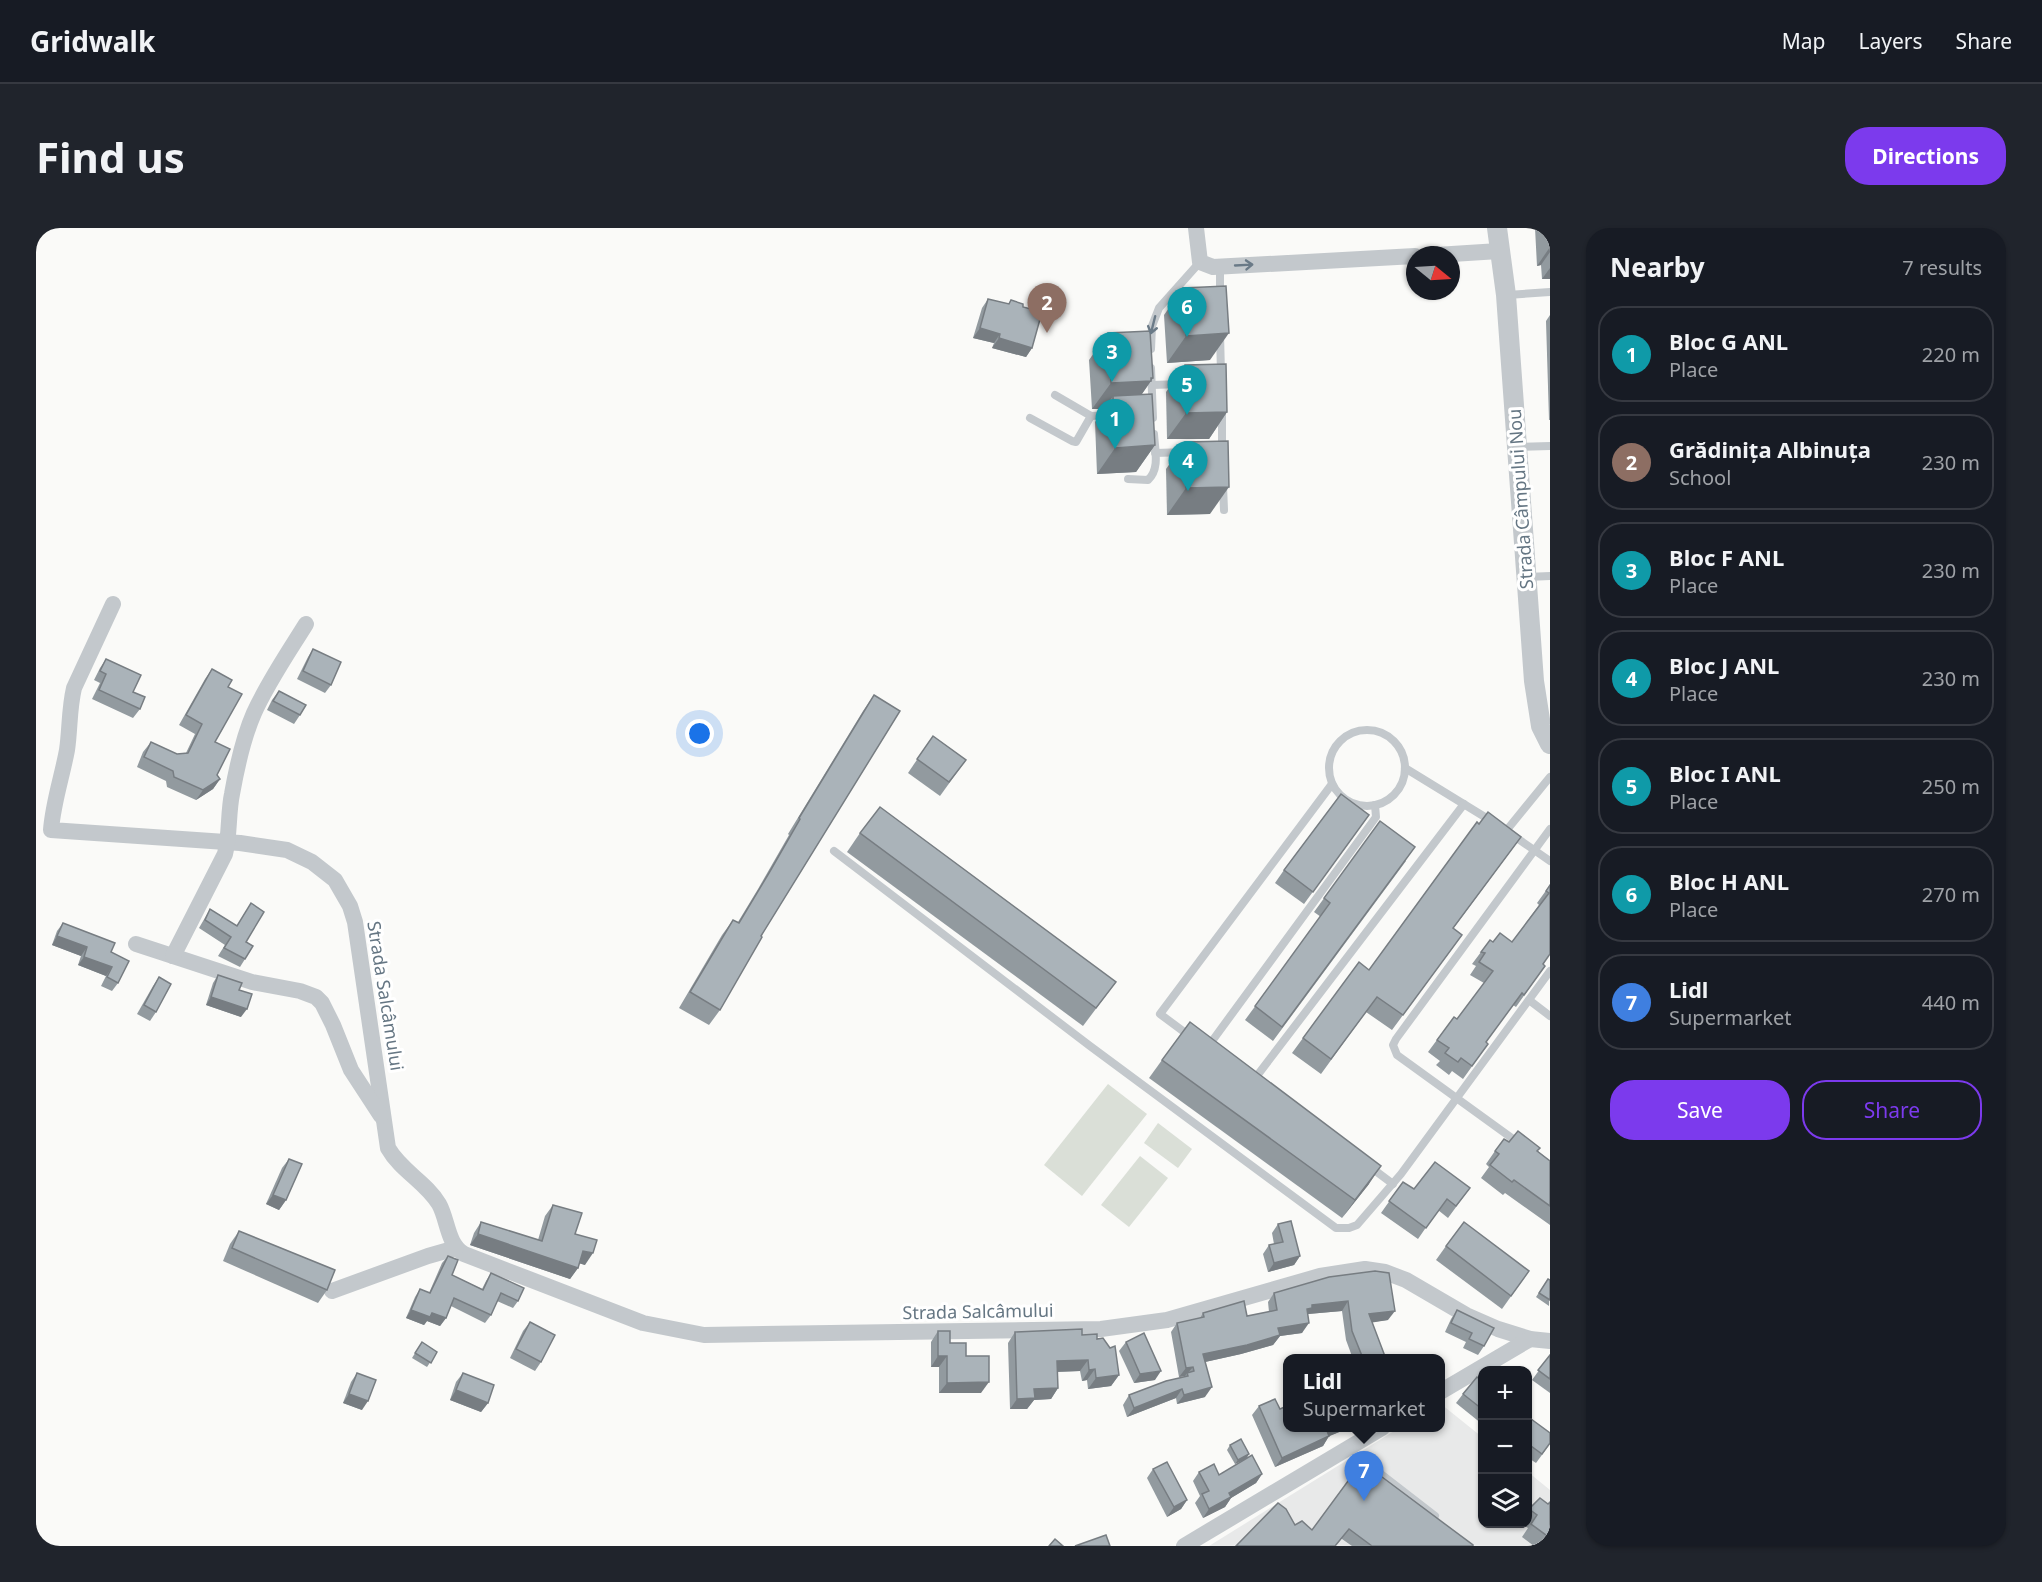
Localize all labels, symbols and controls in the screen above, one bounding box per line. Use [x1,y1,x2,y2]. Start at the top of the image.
text: Gridwalk [30,22,155,60]
text: Map [1782,27,1826,55]
text: Layers [1859,27,1923,55]
text: Share [1956,27,2012,55]
button: Directions [1845,127,2006,185]
text: Find us [36,128,185,185]
north arrow [1406,246,1460,300]
text: Nearby [1610,249,1705,285]
text: 7 results [1902,254,1982,281]
one-way arrow [1234,260,1254,271]
pin: 2 [1028,284,1066,333]
pin: 6 [1168,288,1206,337]
one-way arrow [1147,315,1159,334]
text: Bloc G ANL [1669,326,1788,356]
pin: 3 [1092,332,1132,382]
text: 1 [1626,341,1637,368]
text: 220 m [1922,341,1980,368]
text: Place [1669,356,1718,383]
pin: 5 [1168,366,1206,415]
pin: 1 [1096,400,1134,449]
street label: Strada Câmpului Nou [1502,408,1538,590]
text: Grădinița Albinuța [1669,434,1871,464]
pin: 4 [1168,442,1208,491]
text: 2 [1626,449,1637,476]
text: 230 m [1922,449,1980,476]
text: School [1669,464,1731,491]
text: Bloc F ANL [1669,542,1784,572]
text: 3 [1626,557,1637,584]
text: 230 m [1922,557,1980,584]
text: Place [1669,572,1718,599]
text: Bloc J ANL [1669,650,1779,680]
text: 4 [1626,665,1637,692]
text: 230 m [1922,665,1980,692]
text: Place [1669,680,1718,707]
your location [685,719,714,748]
text: Bloc I ANL [1669,758,1781,788]
text: 5 [1626,773,1637,800]
text: 250 m [1922,773,1980,800]
text: Place [1669,788,1718,815]
text: Bloc H ANL [1669,866,1789,896]
text: 6 [1626,881,1637,908]
text: 270 m [1922,881,1980,908]
text: Place [1669,896,1718,923]
street label: Strada Salcâmului [362,919,410,1072]
text: Lidl [1669,974,1708,1004]
text: 7 [1626,989,1637,1016]
text: 440 m [1922,989,1980,1016]
text: Supermarket [1669,1004,1792,1031]
button: Save [1610,1080,1790,1140]
button: Share [1802,1080,1982,1140]
street label: Strada Salcâmului [902,1298,1054,1324]
popup [1283,1354,1445,1432]
text: Lidl [1303,1365,1342,1395]
map controls [1478,1366,1532,1528]
button: + [1478,1366,1532,1420]
text: Supermarket [1303,1395,1425,1422]
button: − [1478,1420,1532,1474]
pin: 7 [1344,1452,1384,1501]
button: layers [1478,1474,1532,1528]

